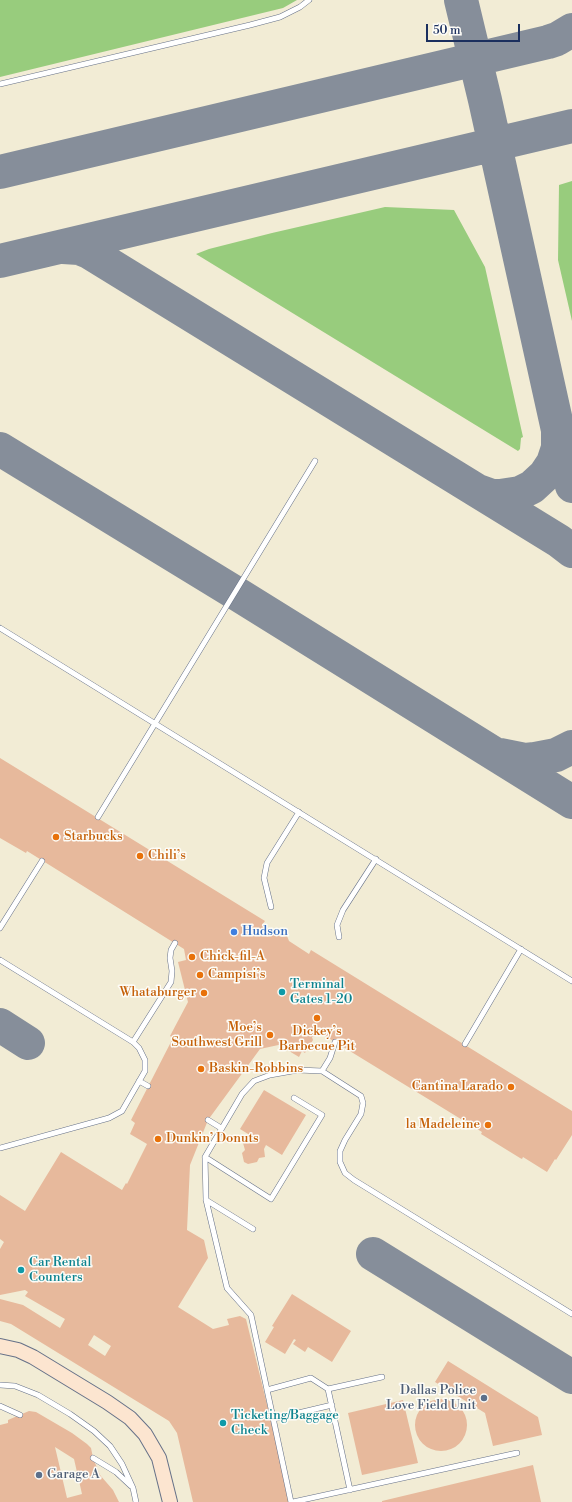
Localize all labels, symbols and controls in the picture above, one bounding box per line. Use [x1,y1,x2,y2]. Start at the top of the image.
scale bar [428,16,522,42]
text: 50 m [433,23,461,38]
place label: Starbucks [64,829,123,845]
marker: Starbucks [51,832,61,842]
place label: Chili’s [148,848,186,864]
marker: Chili’s [135,851,145,861]
place label: Hudson [242,924,288,940]
marker: Hudson [229,927,239,937]
place label: Chick-fil-A [200,949,265,965]
marker: Chick-fil-A [187,952,197,962]
place label: Campisi’s [208,967,266,983]
marker: Campisi’s [195,970,205,980]
place label: Terminal Gates 1-20 [290,977,352,1008]
place label: Whataburger [119,985,196,1001]
marker: Terminal Gates 1-20 [277,987,287,997]
marker: Whataburger [199,988,209,998]
marker: Dickey’s Barbecue Pit [312,1013,322,1023]
place label: Moe’s Southwest Grill [171,1020,262,1051]
place label: Dickey’s Barbecue Pit [279,1024,355,1055]
marker: Moe’s Southwest Grill [265,1030,275,1040]
place label: Baskin-Robbins [209,1061,303,1077]
marker: Baskin-Robbins [196,1064,206,1074]
place label: Cantina Larado [412,1079,503,1095]
marker: Cantina Larado [506,1082,516,1092]
place label: la Madeleine [406,1117,480,1133]
marker: la Madeleine [483,1120,493,1130]
place label: Dunkin’ Donuts [166,1131,259,1147]
marker: Dunkin’ Donuts [153,1134,163,1144]
place label: Car Rental Counters [29,1255,91,1286]
marker: Car Rental Counters [16,1265,26,1275]
place label: Dallas Police Love Field Unit [386,1383,476,1414]
marker: Dallas Police Love Field Unit [479,1393,489,1403]
place label: Ticketing/Baggage Check [231,1408,339,1439]
marker: Ticketing/Baggage Check [218,1418,228,1428]
place label: Garage A [47,1467,100,1483]
marker: Garage A [34,1470,44,1480]

